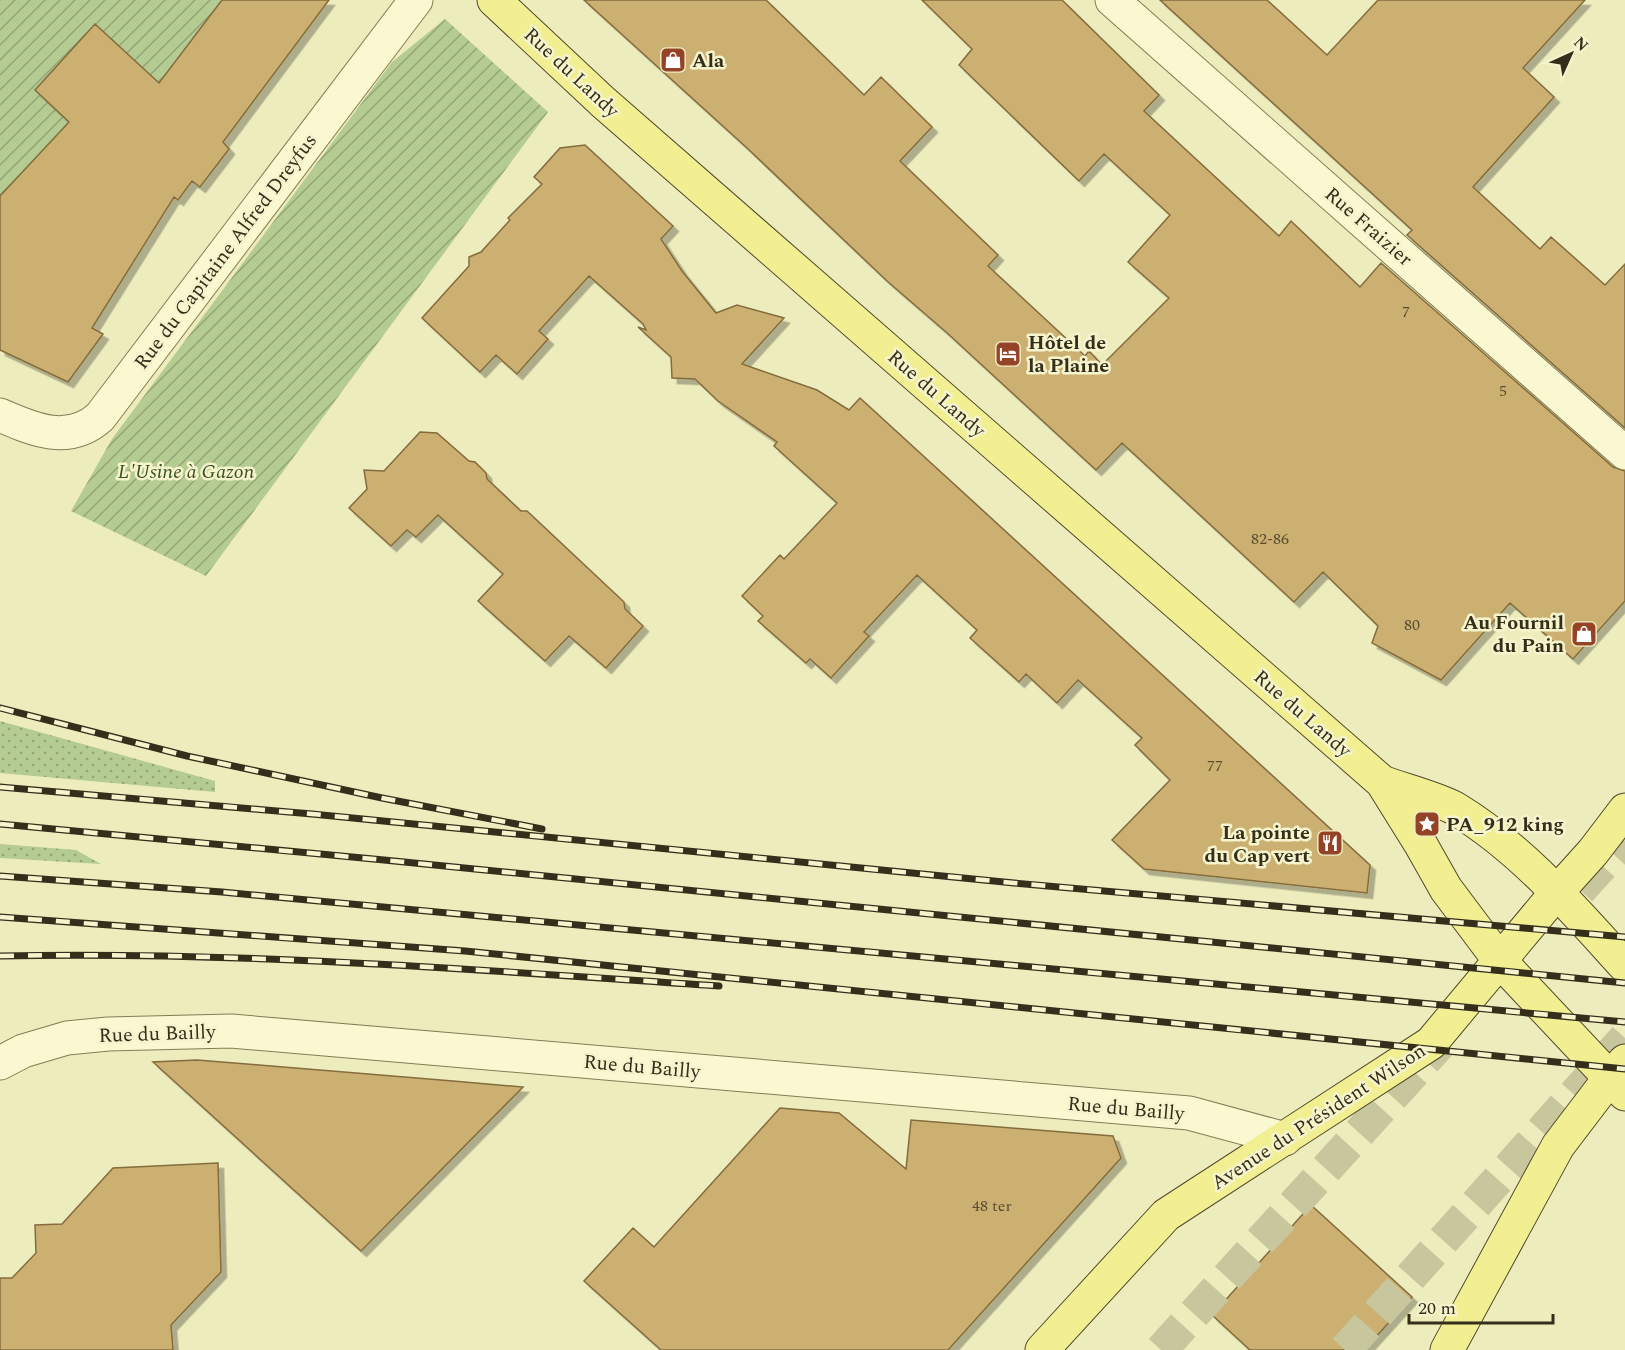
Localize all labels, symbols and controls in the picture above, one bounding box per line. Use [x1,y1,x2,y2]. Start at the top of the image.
street label: Rue du Landy [517,20,627,126]
north arrow [1541,24,1601,84]
text: N [1568,31,1594,57]
shop icon: Ala [658,45,688,75]
place label: Ala [692,46,725,76]
street label: Rue du Capitaine Alfred Dreyfus [127,127,325,376]
street label: Rue Fraizier [1318,180,1419,274]
house number: 7 [1402,300,1410,324]
place label: Hôtel de la Plaine [1028,328,1109,381]
hotel icon: Hôtel de la Plaine [993,339,1023,369]
street label: Rue du Landy [881,343,993,446]
house number: 5 [1499,379,1507,403]
park label: L'Usine à Gazon [118,457,255,487]
house number: 82-86 [1251,527,1289,551]
place label: Au Fournil du Pain [1463,608,1564,661]
house number: 80 [1404,613,1420,637]
shop icon: Au Fournil du Pain [1569,619,1599,649]
street label: Rue du Landy [1247,663,1359,766]
house number: 77 [1207,754,1223,778]
place icon: PA_912 king [1412,809,1442,839]
place label: PA_912 king [1446,810,1564,840]
place label: La pointe du Cap vert [1205,818,1310,871]
restaurant icon: La pointe du Cap vert [1315,828,1345,858]
street label: Rue du Bailly [98,1017,217,1051]
street label: Avenue du Président Wilson [1205,1036,1432,1198]
street label: Rue du Bailly [582,1047,703,1087]
street label: Rue du Bailly [1066,1089,1187,1129]
house number: 48 ter [972,1194,1012,1218]
scale bar [1409,1287,1553,1325]
text: 20 m [1418,1295,1456,1322]

